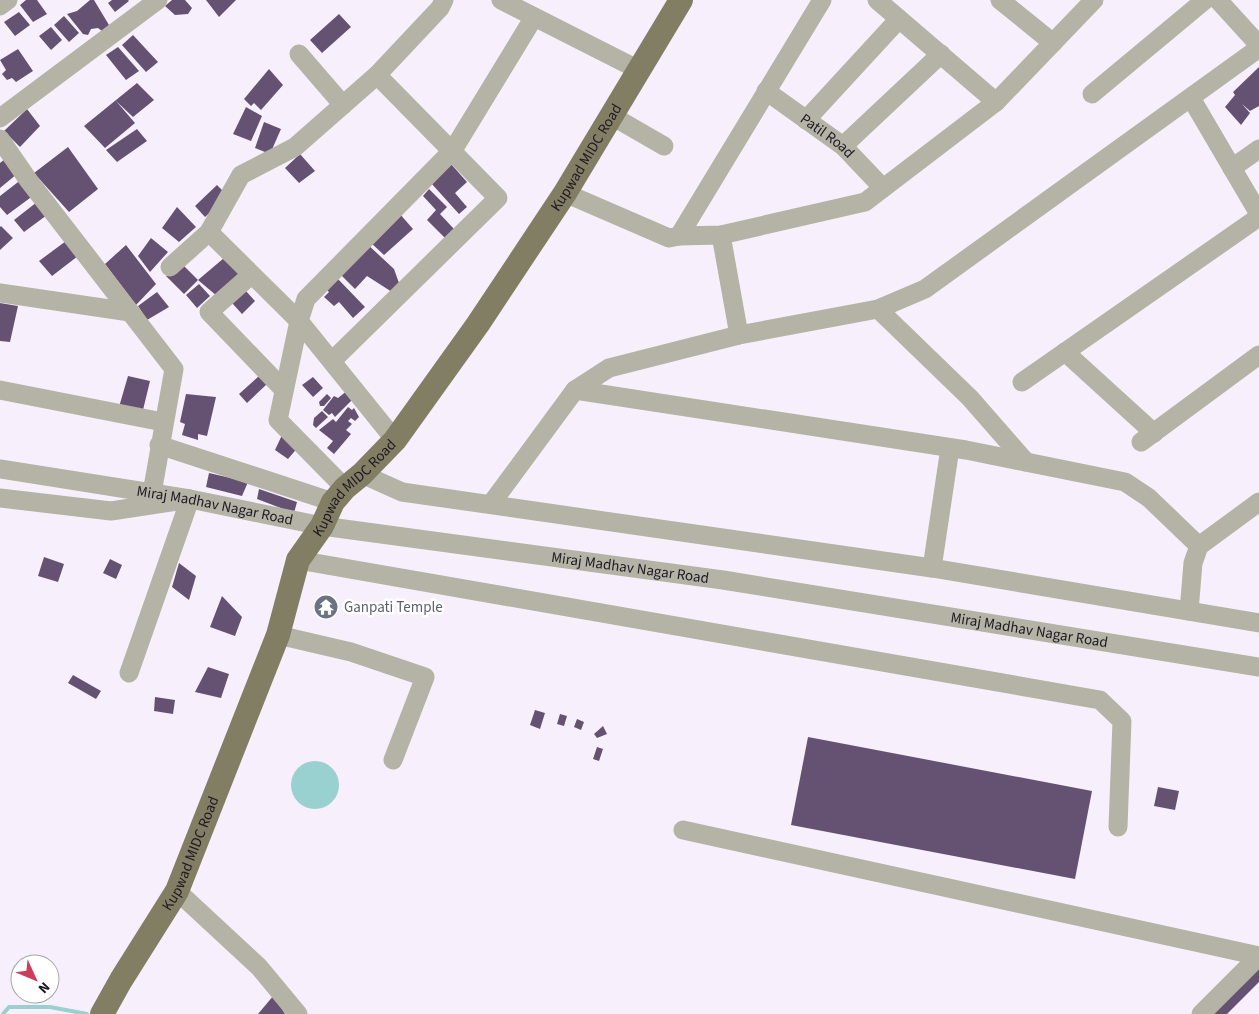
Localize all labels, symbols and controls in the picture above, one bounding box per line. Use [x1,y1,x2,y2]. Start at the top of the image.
street label: Kupwad MIDC Road [546,100,627,216]
street label: Patil Road [796,109,859,163]
street label: Kupwad MIDC Road [308,435,401,541]
street label: Miraj Madhav Nagar Road [135,481,295,531]
street label: Miraj Madhav Nagar Road [550,547,710,589]
temple icon: Ganpati Temple [313,594,339,620]
place label: Ganpati Temple [344,597,443,618]
street label: Miraj Madhav Nagar Road [949,607,1109,653]
street label: Kupwad MIDC Road [157,793,224,915]
north arrow [10,954,60,1004]
text: N [33,977,54,998]

